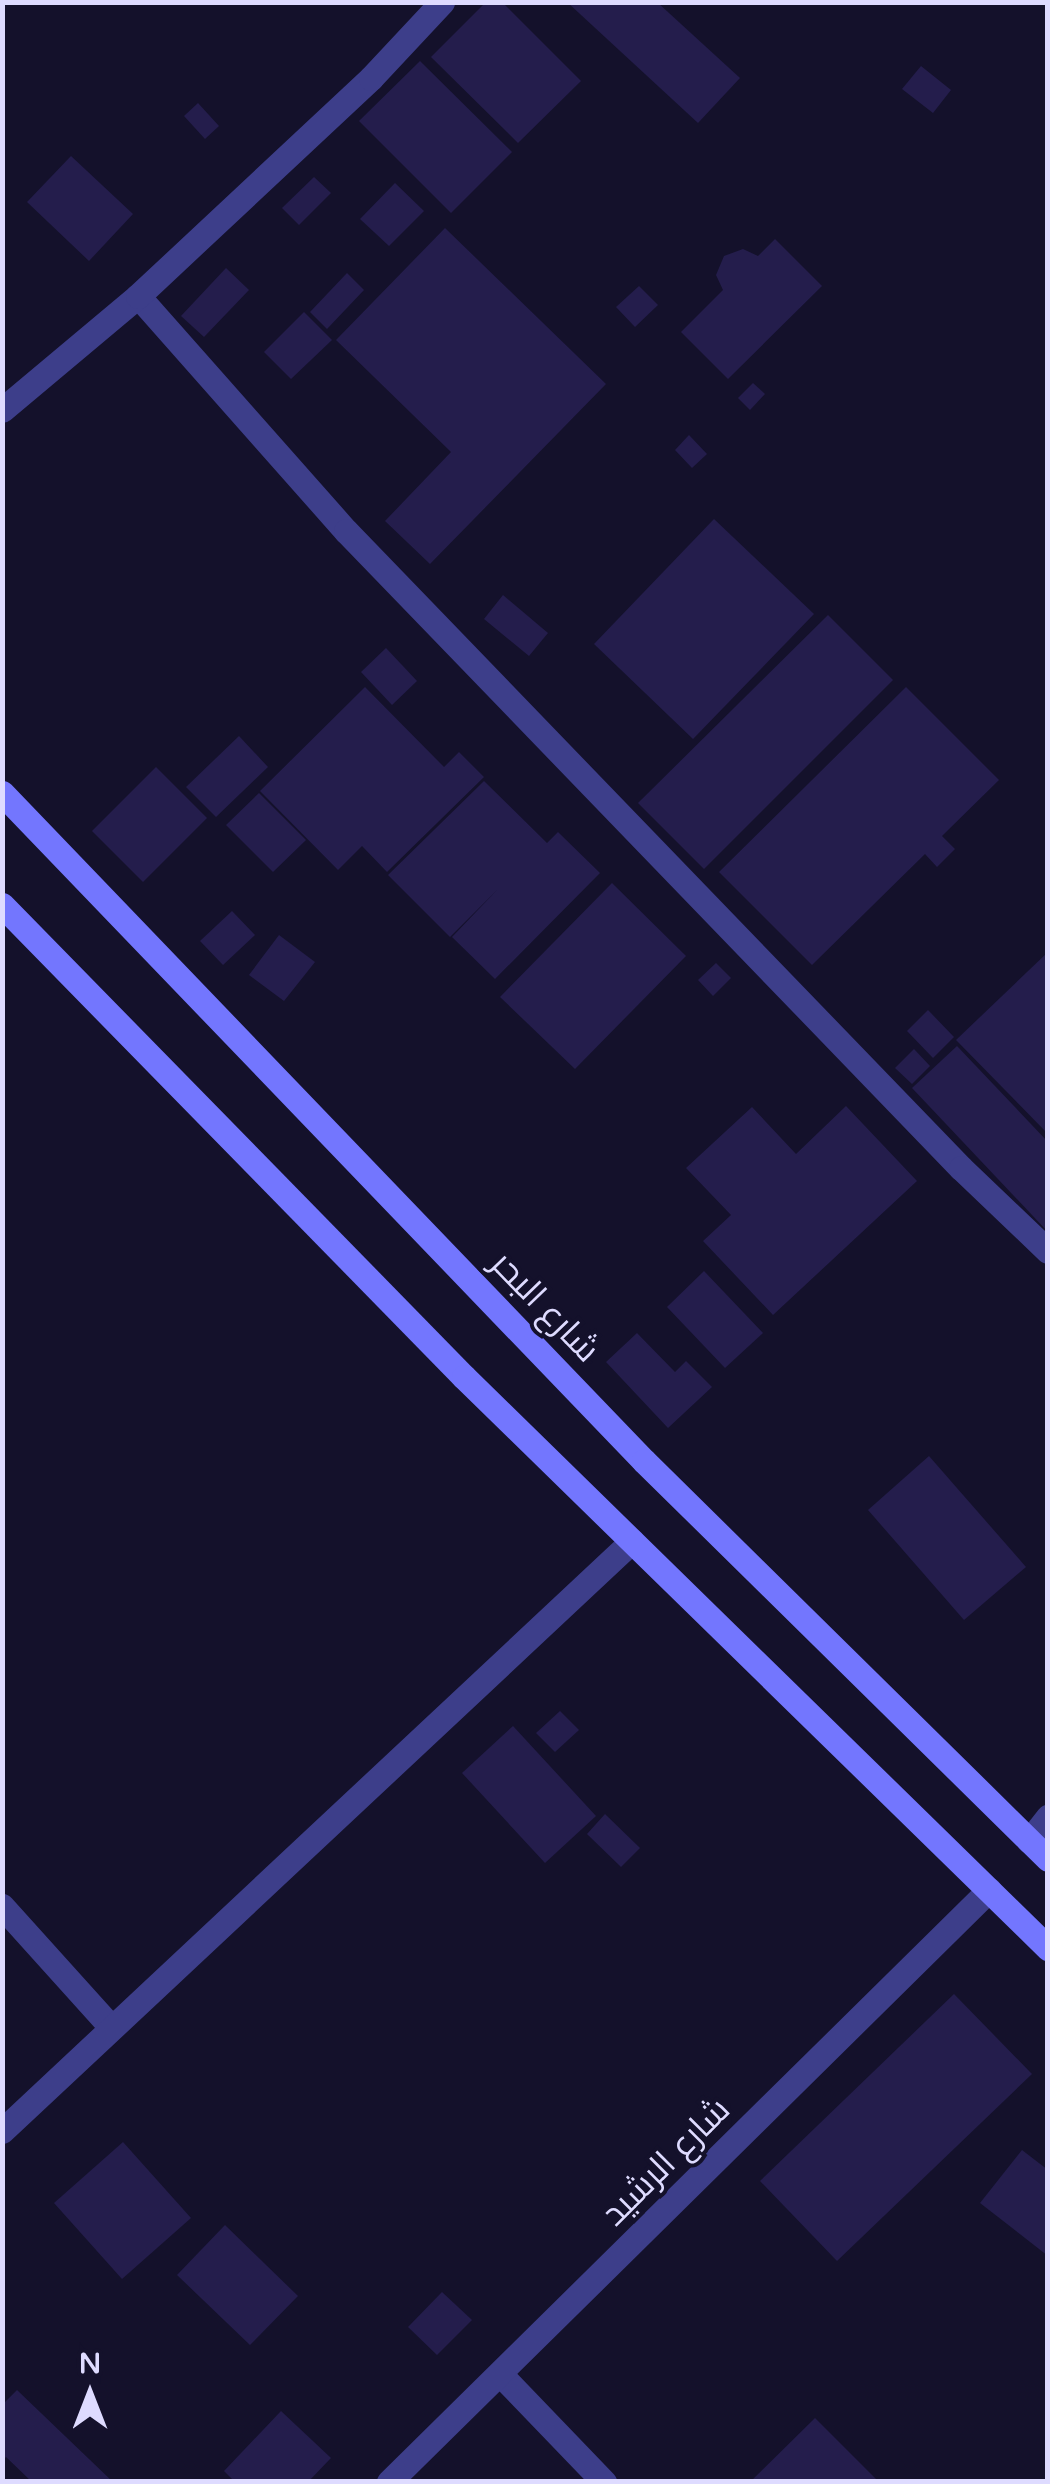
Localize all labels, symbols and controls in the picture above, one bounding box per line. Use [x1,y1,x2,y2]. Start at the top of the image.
street label: شارع البحر [482,1243,608,1371]
street label: شارع الرشيد [593,2089,739,2235]
north arrow [40,2344,140,2444]
text: N [79,2347,101,2381]

